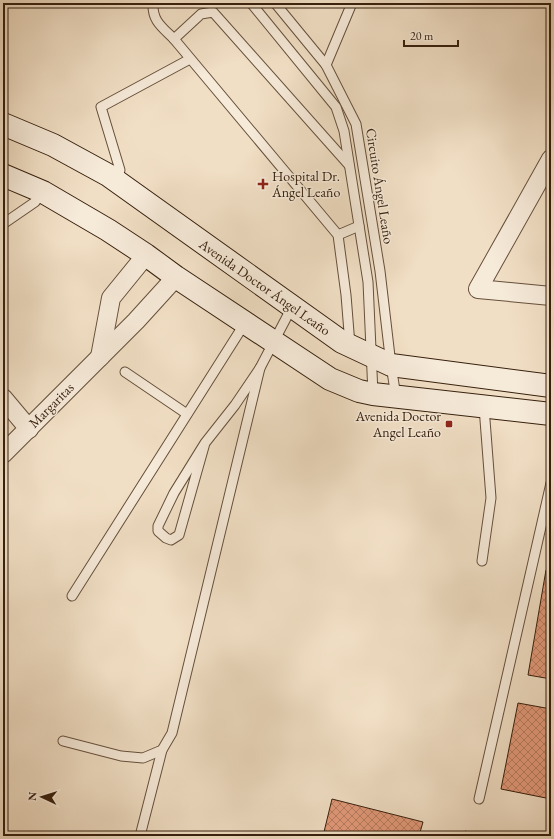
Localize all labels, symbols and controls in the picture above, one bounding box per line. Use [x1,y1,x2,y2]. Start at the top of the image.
scale bar [404,22,458,48]
text: 20 m [410,28,434,44]
street label: Circuito Ángel Leaño [362,127,398,245]
place label: Hospital Dr. Ángel Leaño [271,167,340,201]
marker: Hospital Dr. Ángel Leaño [257,178,269,190]
street label: Avenida Doctor Ángel Leaño [195,234,334,339]
street label: Margaritas [25,378,78,431]
place label: Avenida Doctor Angel Leaño [355,407,441,441]
marker: Avenida Doctor Angel Leaño [444,419,454,429]
north arrow [22,777,62,817]
text: N [25,791,39,801]

